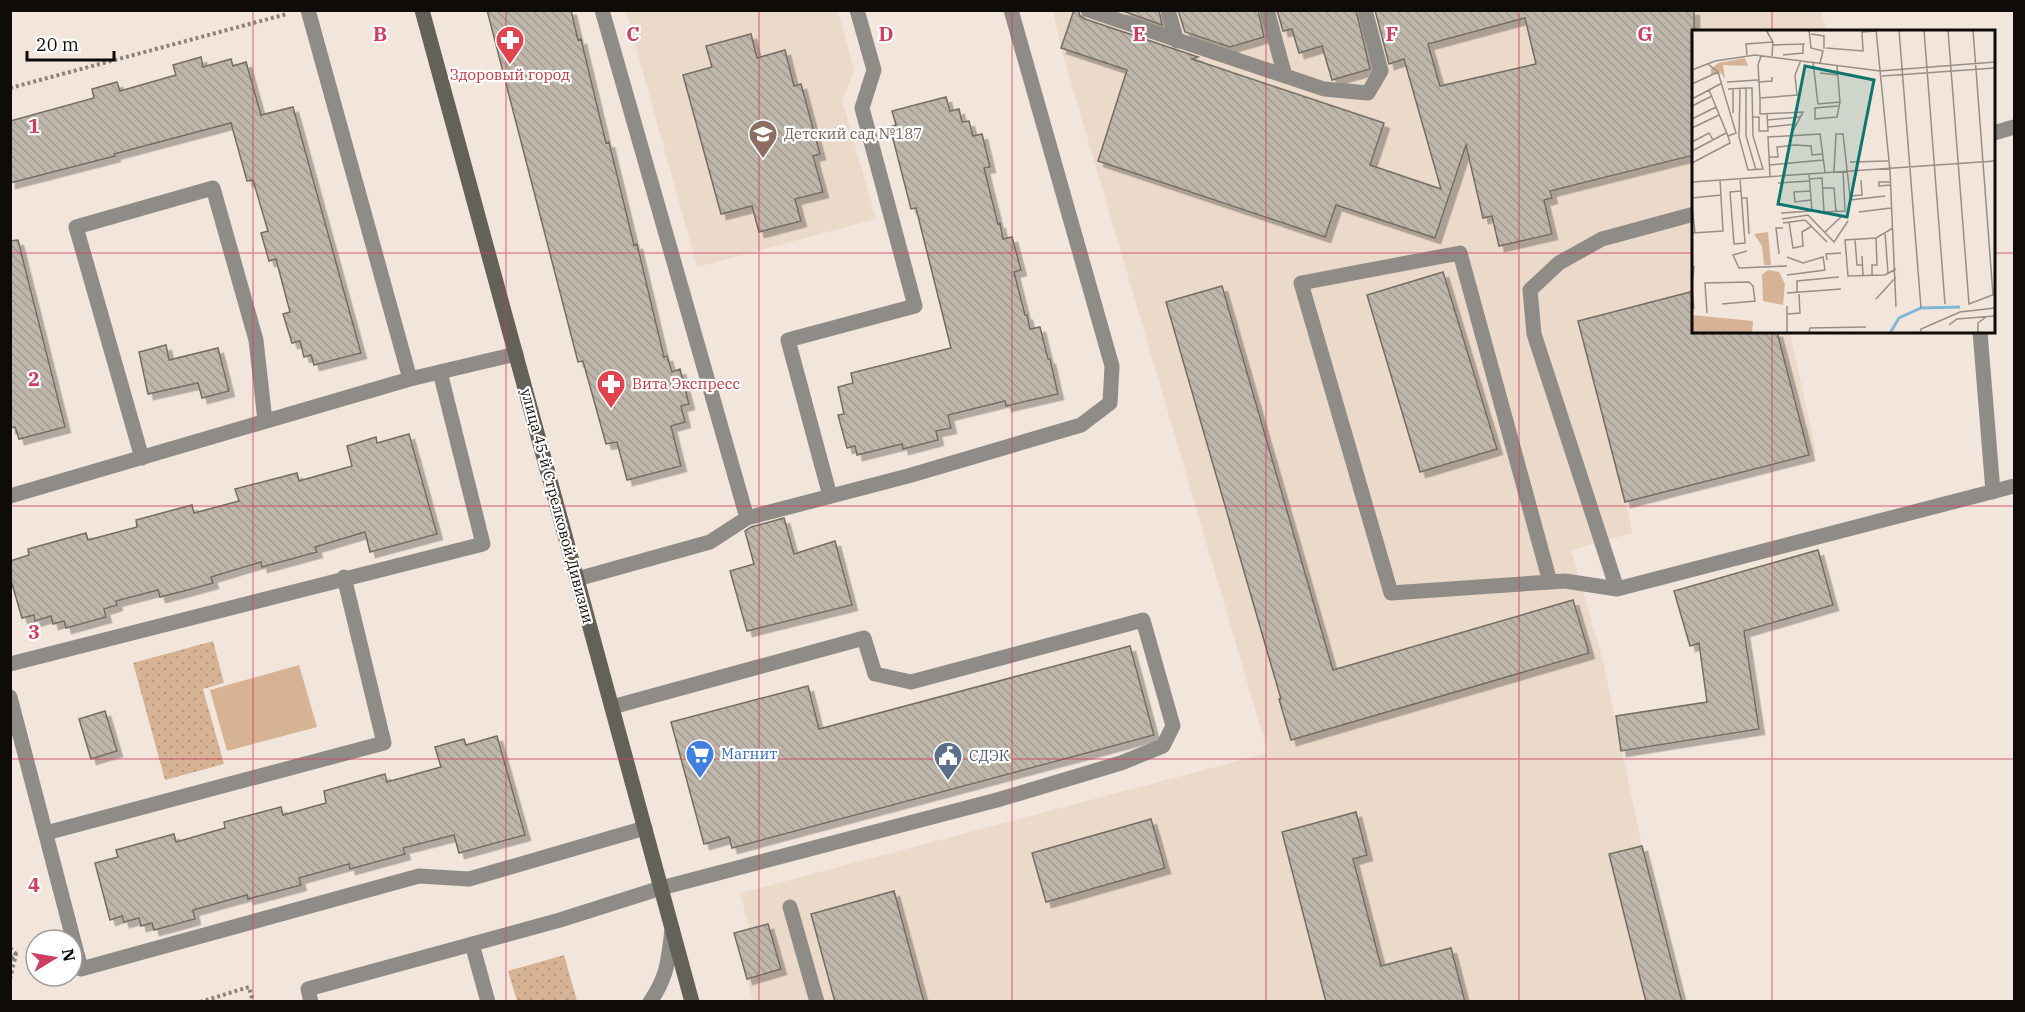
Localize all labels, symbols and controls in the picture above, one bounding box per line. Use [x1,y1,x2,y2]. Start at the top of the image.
text: B [373,20,387,47]
text: C [626,20,640,47]
text: D [878,20,894,47]
text: E [1132,20,1146,47]
text: F [1386,20,1398,47]
text: G [1637,20,1653,47]
scale bar [27,24,114,62]
pharmacy icon: Здоровый город [494,24,526,66]
inset map [1692,30,1995,333]
text: 20 m [36,33,79,56]
place label: Здоровый город [450,65,570,84]
text: 1 [28,112,40,139]
school or university icon: Детский сад №187 [747,118,779,160]
place label: Детский сад №187 [784,124,922,143]
text: 2 [28,365,40,392]
pharmacy icon: Вита Экспресс [595,368,627,410]
place label: Вита Экспресс [632,374,740,393]
street label: улица 45-й Стрелковой Дивизии [517,386,598,625]
text: 3 [28,618,40,645]
supermarket icon: Магнит [684,738,716,780]
public building icon: СДЭК [932,740,964,782]
place label: Магнит [721,744,777,763]
place label: СДЭК [969,746,1010,765]
text: 4 [28,871,40,898]
north arrow [24,928,84,988]
text: N [58,947,80,963]

